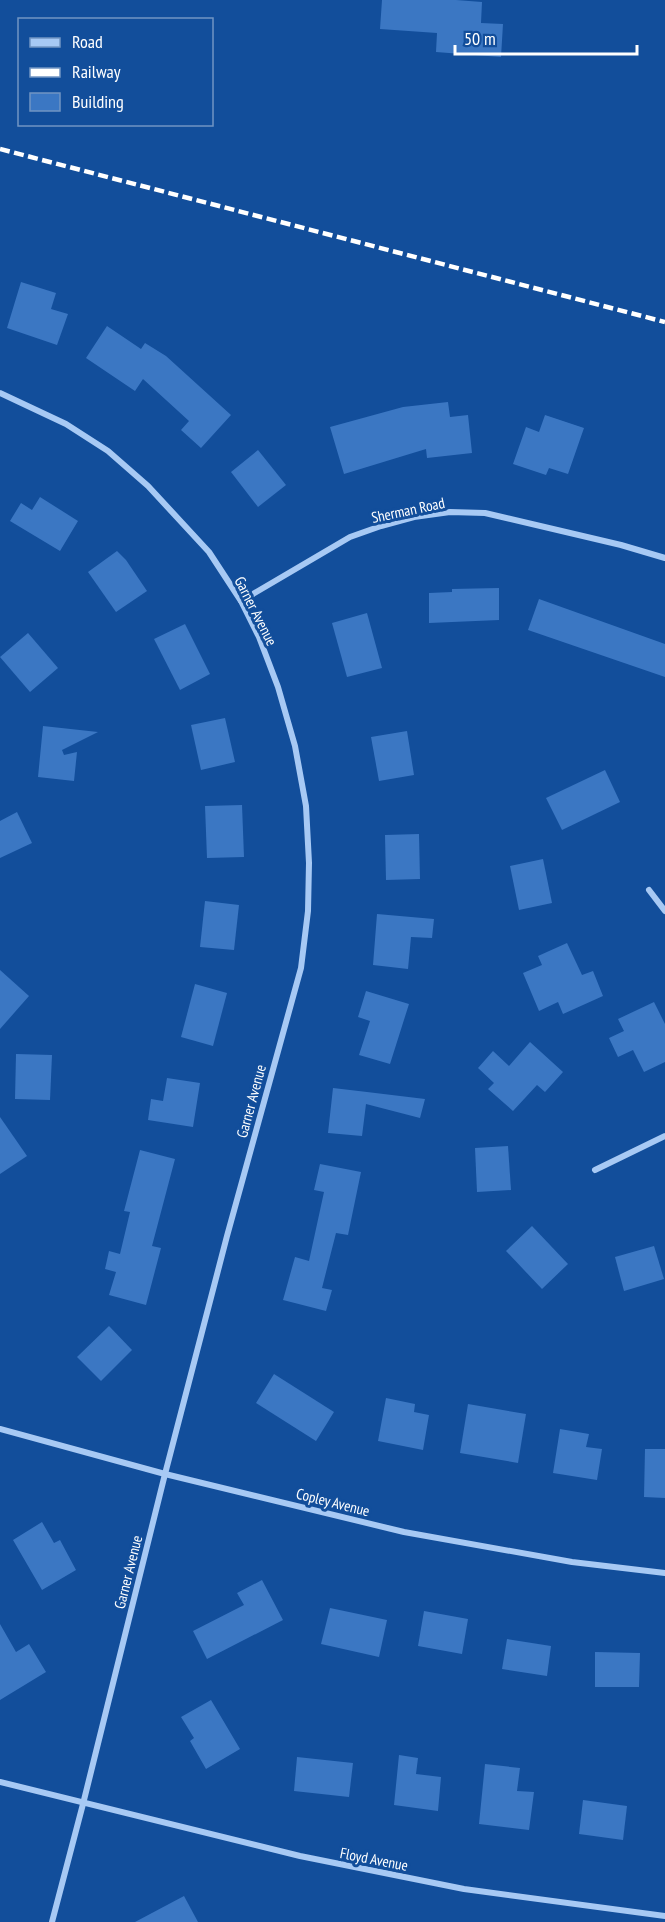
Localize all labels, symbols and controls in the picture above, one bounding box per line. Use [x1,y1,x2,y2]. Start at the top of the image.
legend [18,18,213,126]
scale bar [455,18,636,56]
text: 50 m [464,27,496,50]
text: Road [72,30,103,53]
text: Railway [72,60,121,83]
text: Building [72,90,124,113]
street label: Sherman Road [370,493,446,527]
street label: Garner Avenue [230,573,282,649]
street label: Garner Avenue [232,1062,270,1140]
street label: Copley Avenue [294,1484,372,1520]
street label: Garner Avenue [110,1533,146,1611]
street label: Floyd Avenue [338,1843,410,1875]

